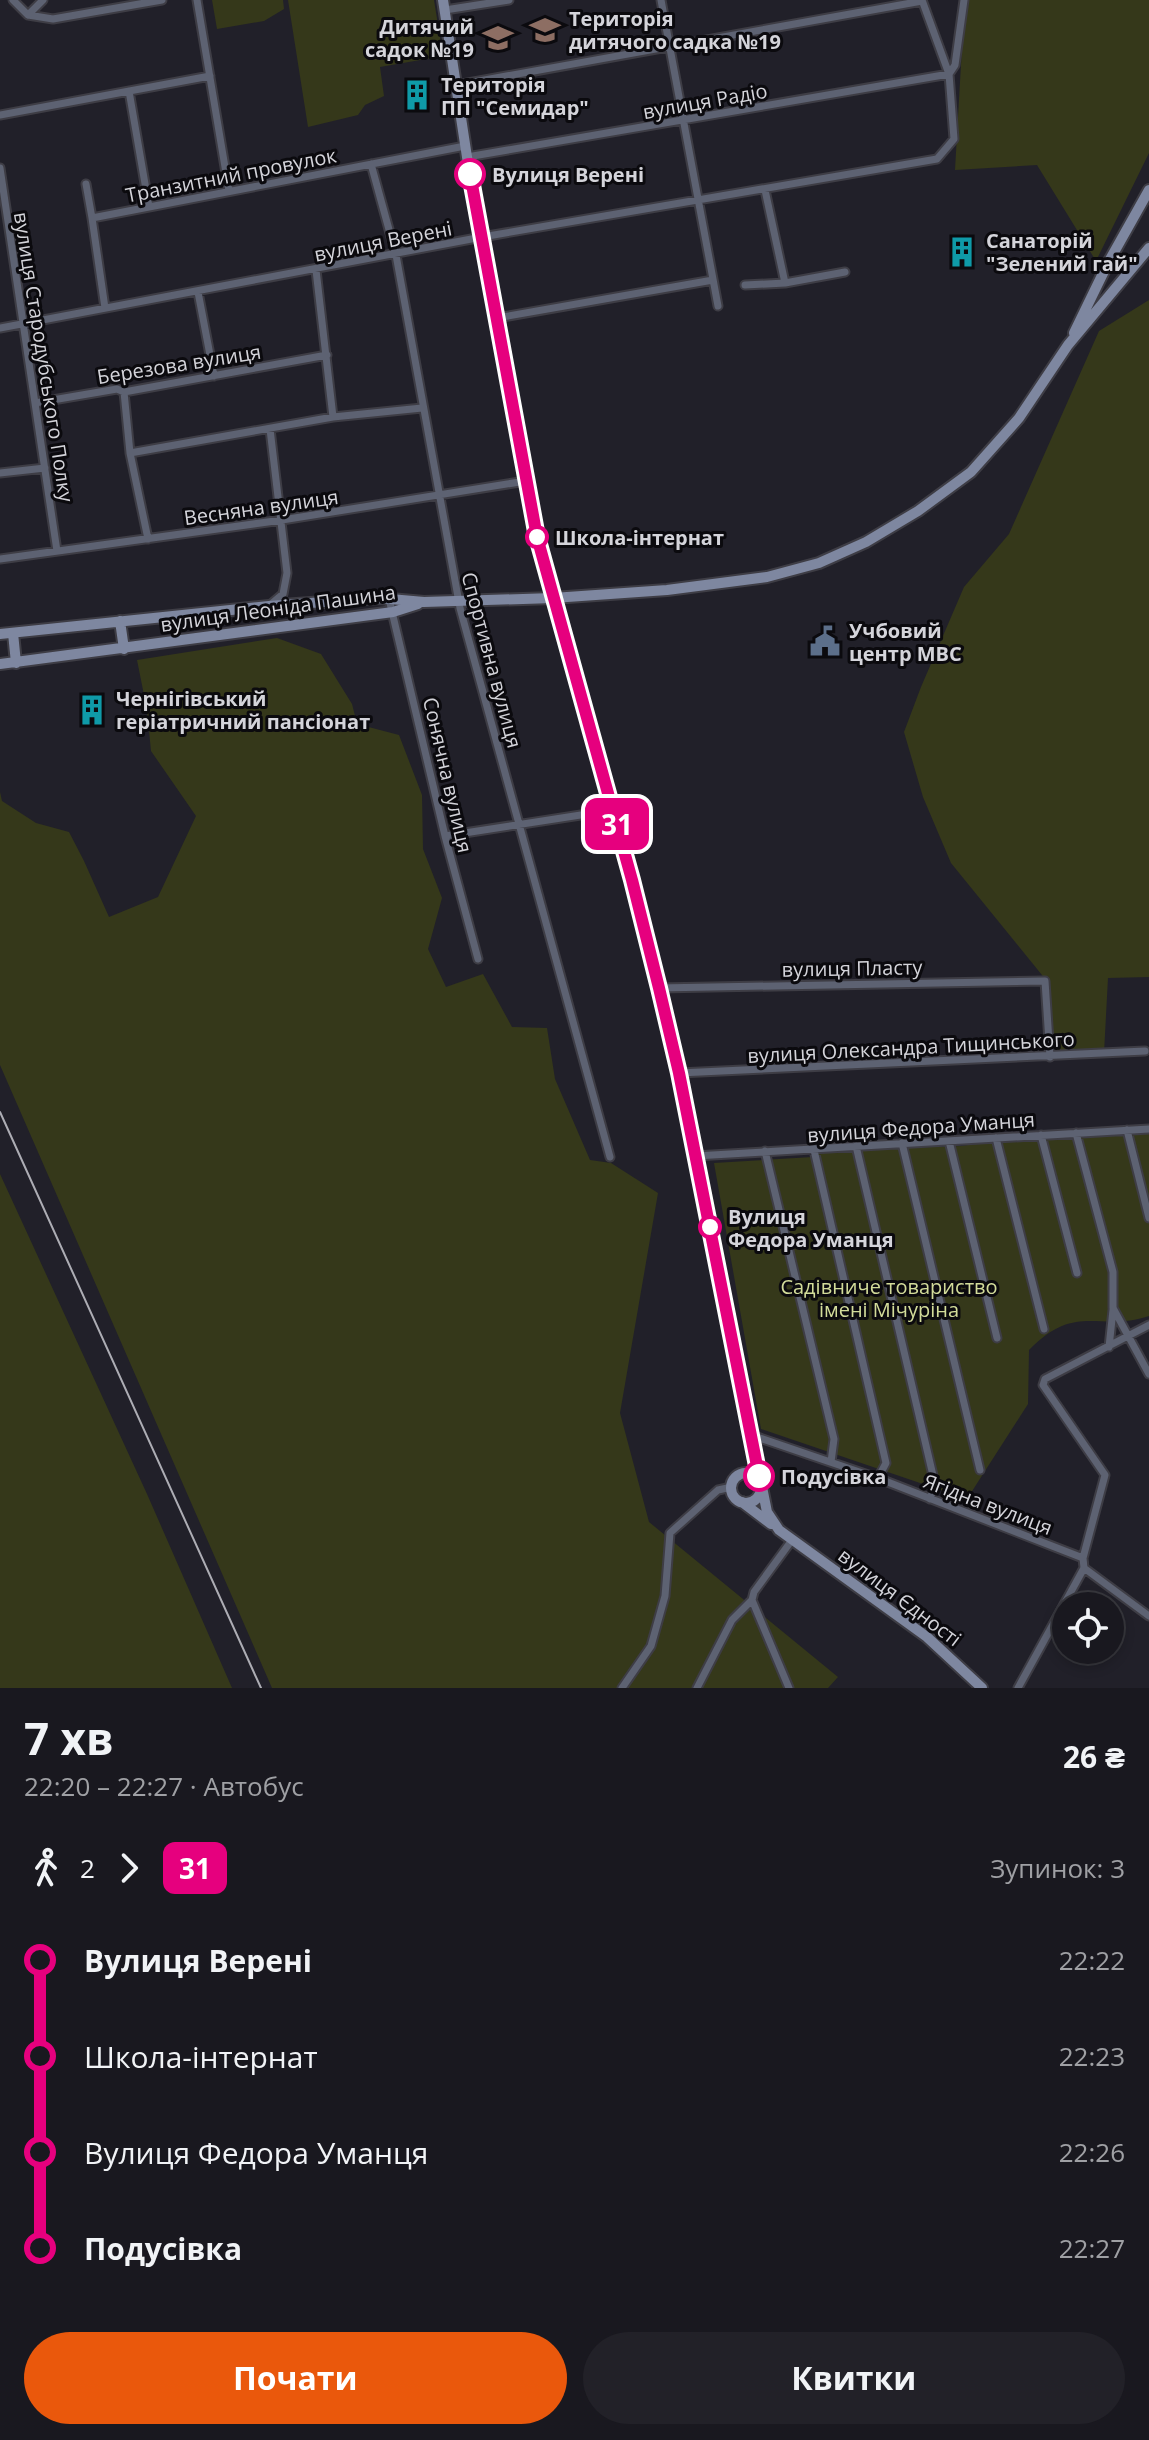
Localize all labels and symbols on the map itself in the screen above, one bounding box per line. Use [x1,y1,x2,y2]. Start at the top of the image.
place label: Територія дитячого садка №19 [569,5,781,55]
place label: Дитячий садок №19 [365,13,474,63]
school or university icon: Територія дитячого садка №19 [528,13,562,47]
school or university icon: Дитячий садок №19 [481,21,515,55]
place label: Територія ПП "Семидар" [441,71,589,121]
street label: вулиця Радіо [641,77,769,125]
building icon: Територія ПП "Семидар" [400,78,434,112]
street label: Транзитний провулок [123,141,339,209]
marker: Вулиця Верені [455,159,485,189]
place label: Вулиця Верені [492,161,644,188]
street label: вулиця Стародубського Полку [8,210,80,505]
street label: вулиця Верені [312,214,454,268]
place label: Санаторій "Зелений гай" [986,227,1138,277]
building icon: Санаторій "Зелений гай" [945,235,979,269]
street label: Березова вулиця [95,338,263,390]
street label: Весняна вулиця [182,483,340,531]
place label: Школа-інтернат [555,524,724,551]
marker: Школа-інтернат [526,526,548,548]
street label: Спортивна вулиця [456,569,528,751]
street label: вулиця Леоніда Пашина [159,578,397,638]
place label: Учбовий центр МВС [849,617,962,667]
public building icon: Учбовий центр МВС [808,624,842,658]
place label: Чернігівський геріатричний пансіонат [116,685,370,735]
building icon: Чернігівський геріатричний пансіонат [75,693,109,727]
street label: Сонячна вулиця [417,695,479,855]
line badge: 31 [581,798,653,850]
street label: вулиця Пласту [781,953,923,983]
street label: вулиця Олександра Тищинського [747,1025,1075,1069]
street label: вулиця Федора Уманця [806,1106,1036,1148]
place label: Вулиця Федора Уманця [728,1203,894,1253]
marker: Вулиця Федора Уманця [699,1216,721,1238]
park label: Садівниче товариство імені Мічуріна [780,1273,998,1323]
marker: Подусівка [744,1461,774,1491]
place label: Подусівка [781,1463,886,1490]
street label: Ягідна вулиця [920,1467,1056,1541]
street label: вулиця Єдності [833,1542,967,1652]

